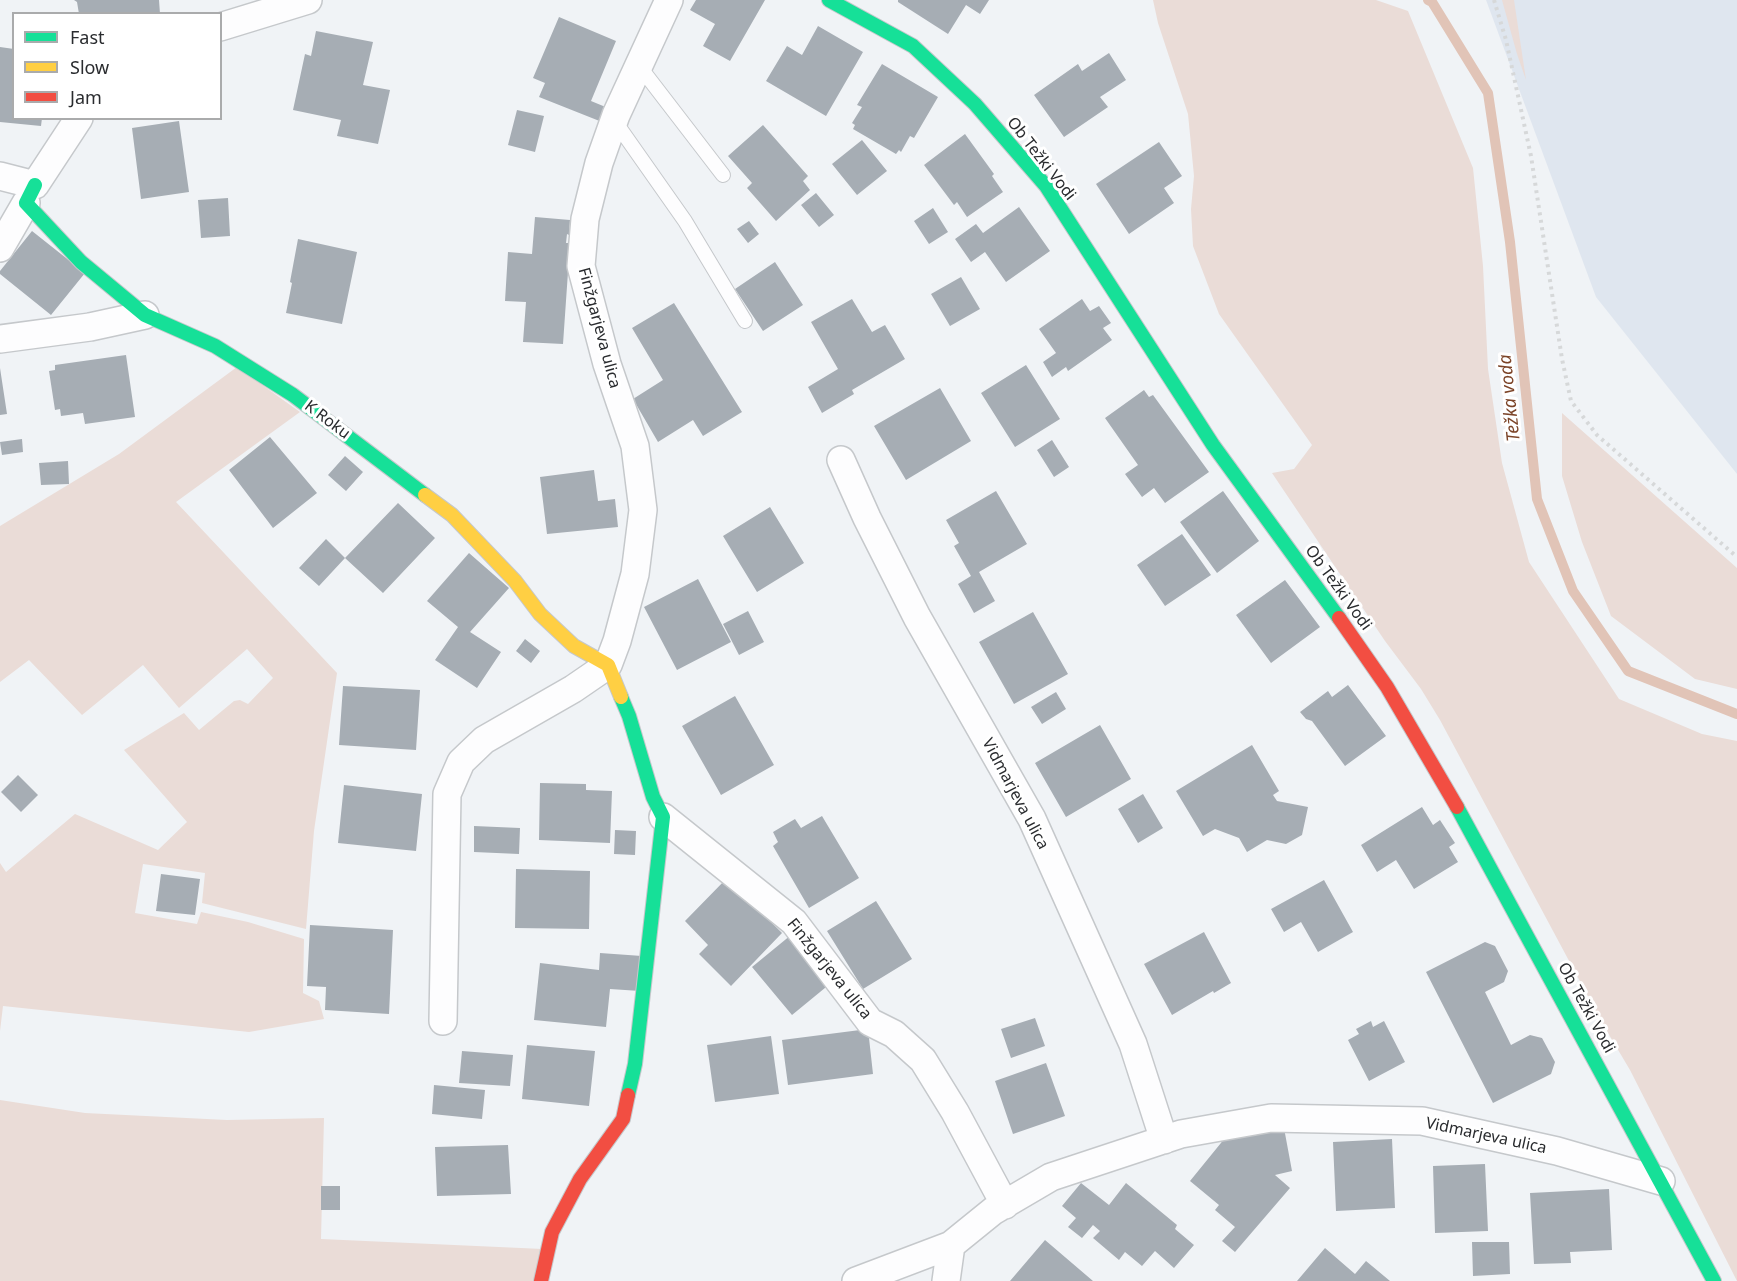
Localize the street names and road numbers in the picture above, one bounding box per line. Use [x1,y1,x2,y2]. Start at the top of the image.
street label: Ob Težki Vodi [1003,114,1079,204]
street label: Finžgarjeva ulica [574,266,624,390]
street label: K Roku [300,397,354,443]
street label: Ob Težki Vodi [1301,542,1375,634]
street label: Vidmarjeva ulica [978,735,1052,853]
street label: Finžgarjeva ulica [782,915,876,1023]
street label: Ob Težki Vodi [1553,959,1619,1057]
street label: Vidmarjeva ulica [1424,1114,1548,1158]

